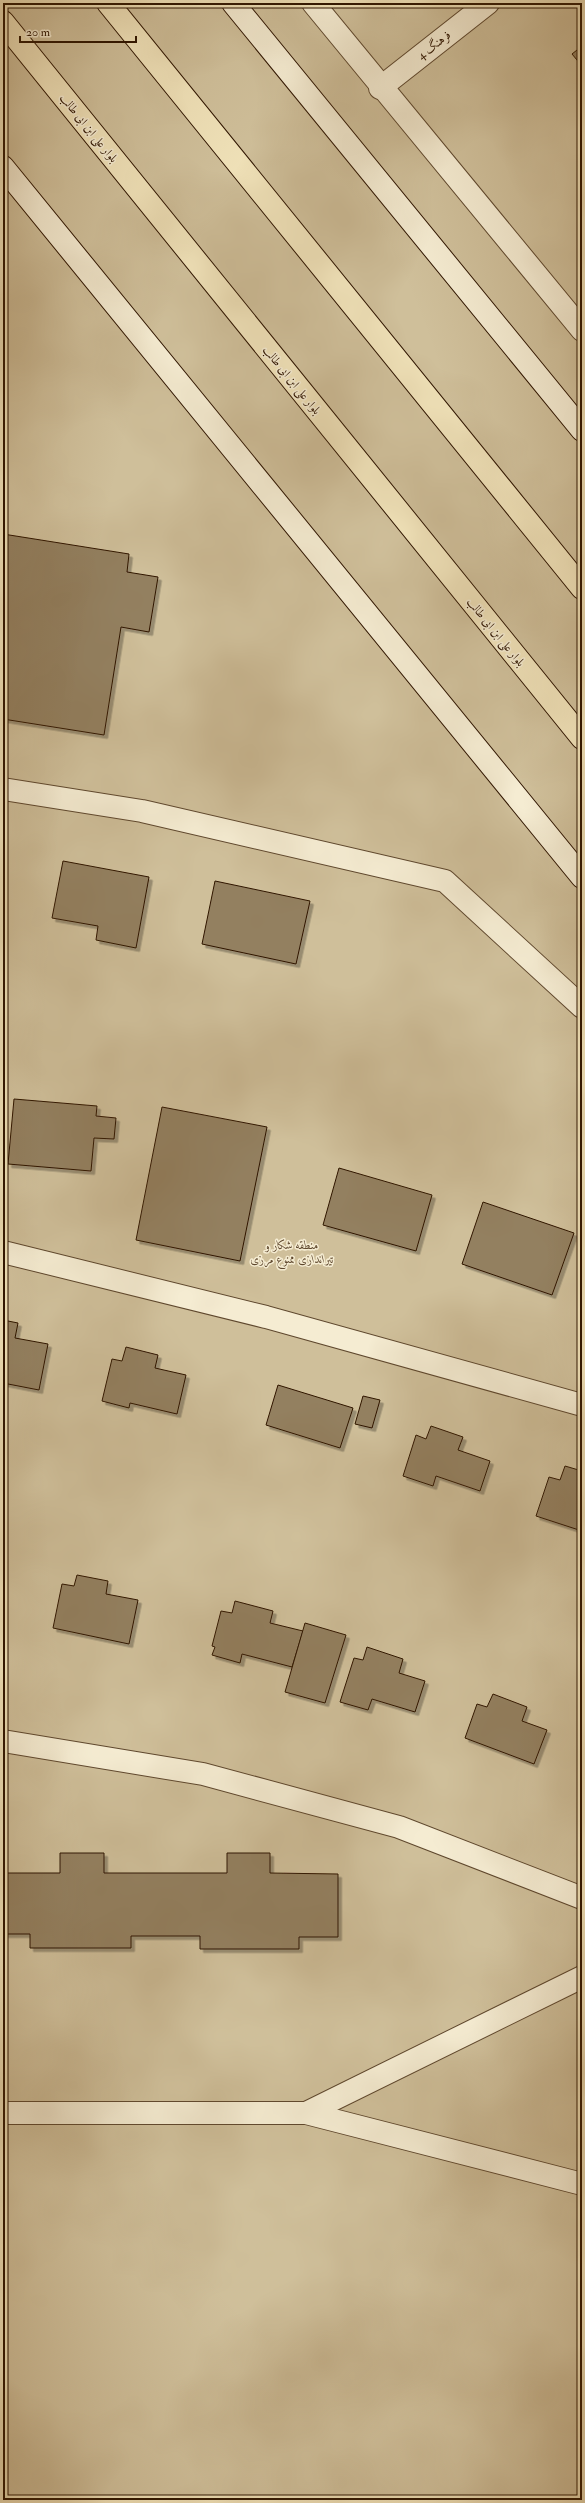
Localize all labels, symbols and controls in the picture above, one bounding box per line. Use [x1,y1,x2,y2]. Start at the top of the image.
scale bar [20,18,136,44]
text: 20 m [26,25,51,40]
street label: فرهنگ 4 [414,27,454,63]
street label: بلوار علی ابن ابی طالب [55,91,121,167]
street label: بلوار علی ابن ابی طالب [258,343,324,419]
street label: بلوار علی ابن ابی طالب [462,595,528,671]
park label: منطقه شکار و تیراندازی ممنوع مرزی [250,1238,334,1270]

